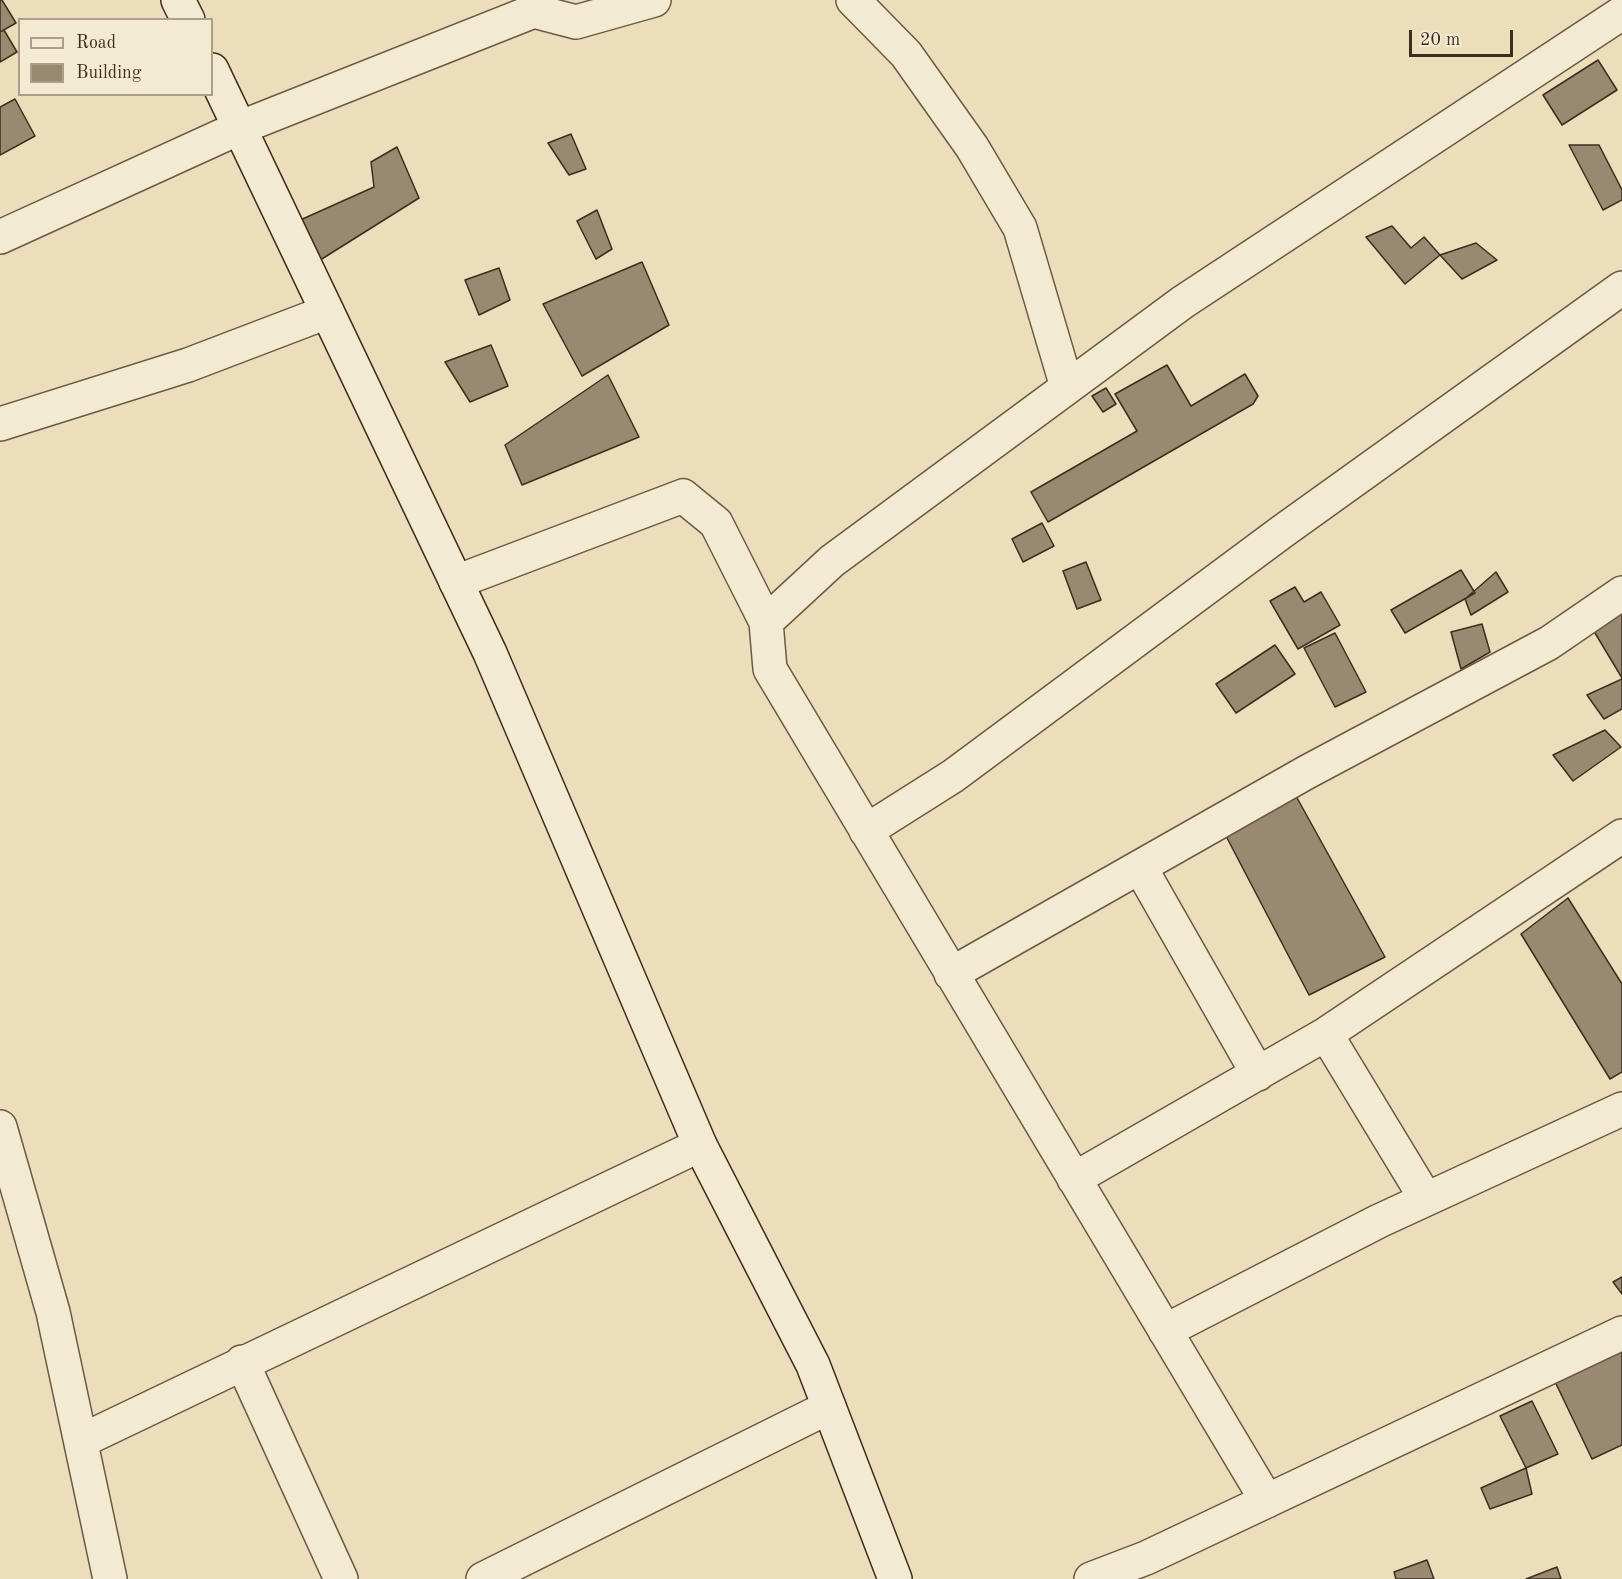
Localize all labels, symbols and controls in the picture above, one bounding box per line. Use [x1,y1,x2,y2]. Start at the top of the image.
legend [18,18,213,96]
scale bar [1412,18,1516,56]
text: 20 m [1420,31,1460,49]
text: Road [76,34,116,52]
text: Building [76,64,141,82]

